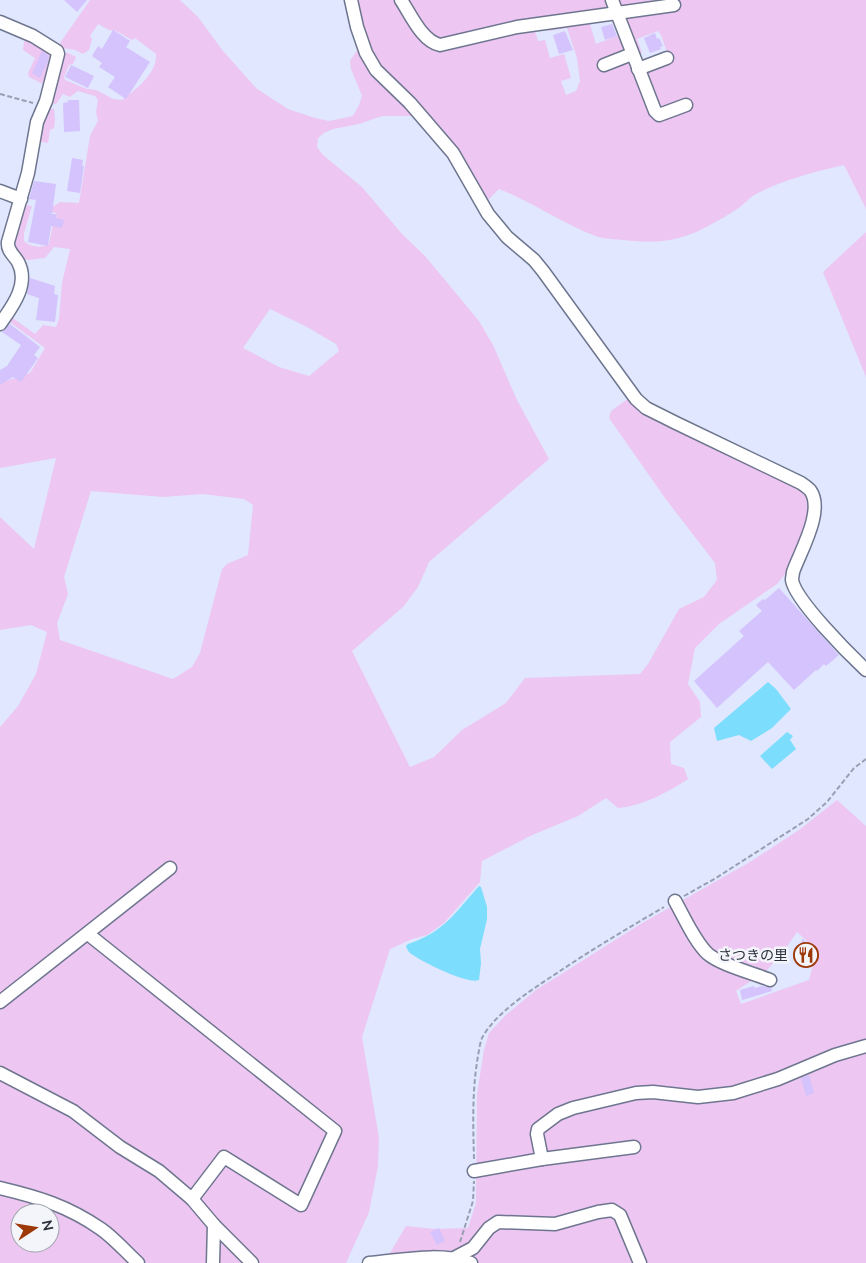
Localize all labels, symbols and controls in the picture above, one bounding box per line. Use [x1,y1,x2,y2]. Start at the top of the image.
restaurant icon: さつきの里 [793,942,819,968]
place label: さつきの里 [718,946,788,965]
north arrow [10,1203,60,1253]
text: N [37,1218,58,1233]

